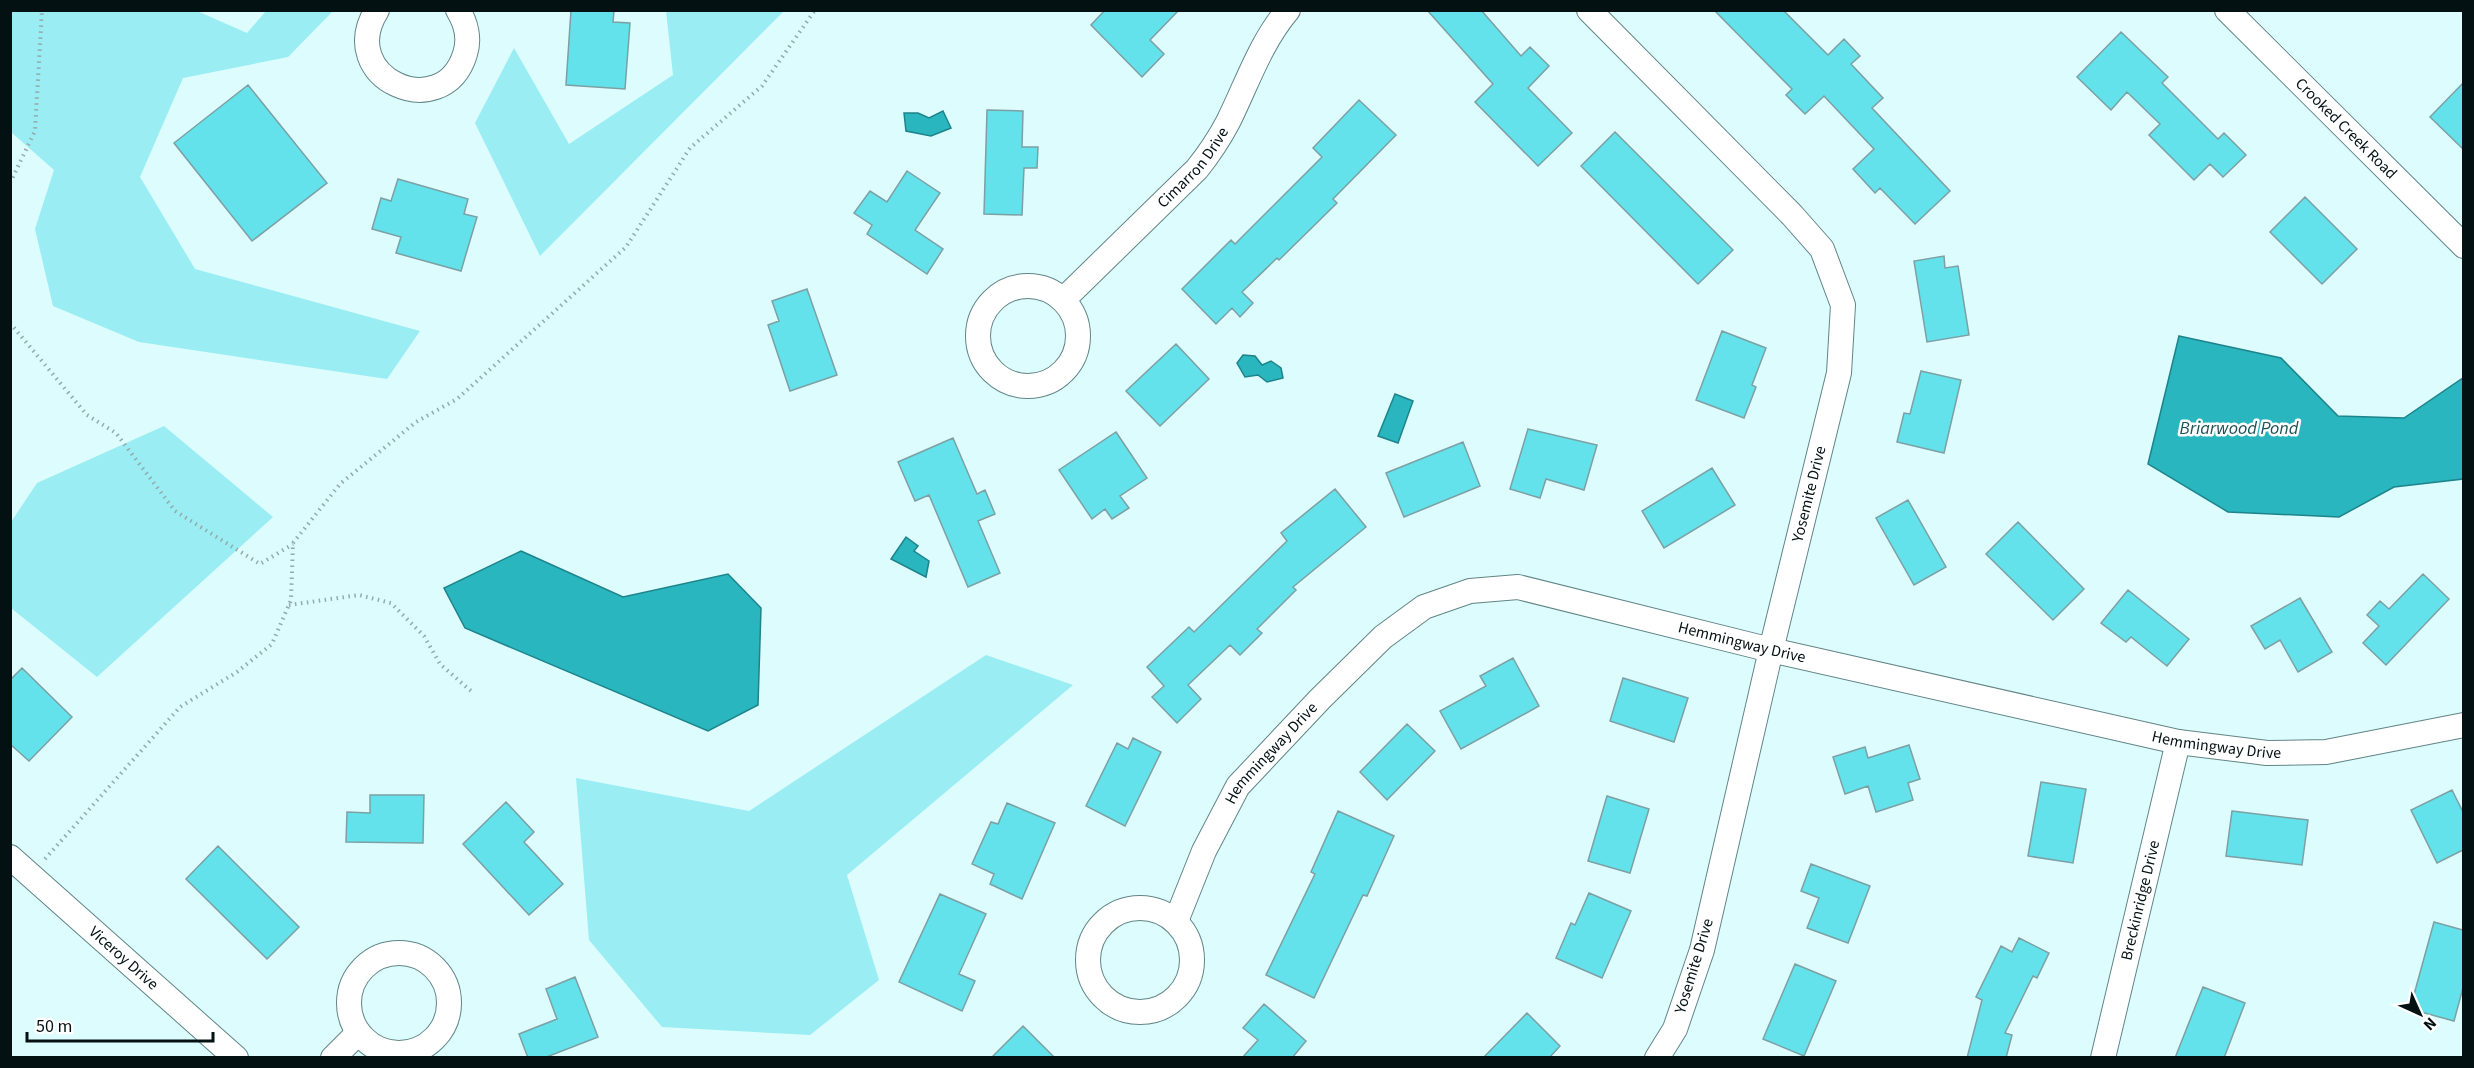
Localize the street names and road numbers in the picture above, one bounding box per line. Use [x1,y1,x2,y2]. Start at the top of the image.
street label: Crooked Creek Road [2290,73,2402,184]
street label: Cimarron Drive [1152,123,1234,213]
street label: Yosemite Drive [1786,444,1832,545]
street label: Hemmingway Drive [1676,616,1808,668]
street label: Hemmingway Drive [1219,697,1323,808]
street label: Hemmingway Drive [2150,725,2281,764]
street label: Breckinridge Drive [2116,838,2165,963]
street label: Yosemite Drive [1669,916,1719,1017]
street label: Viceroy Drive [84,921,163,995]

